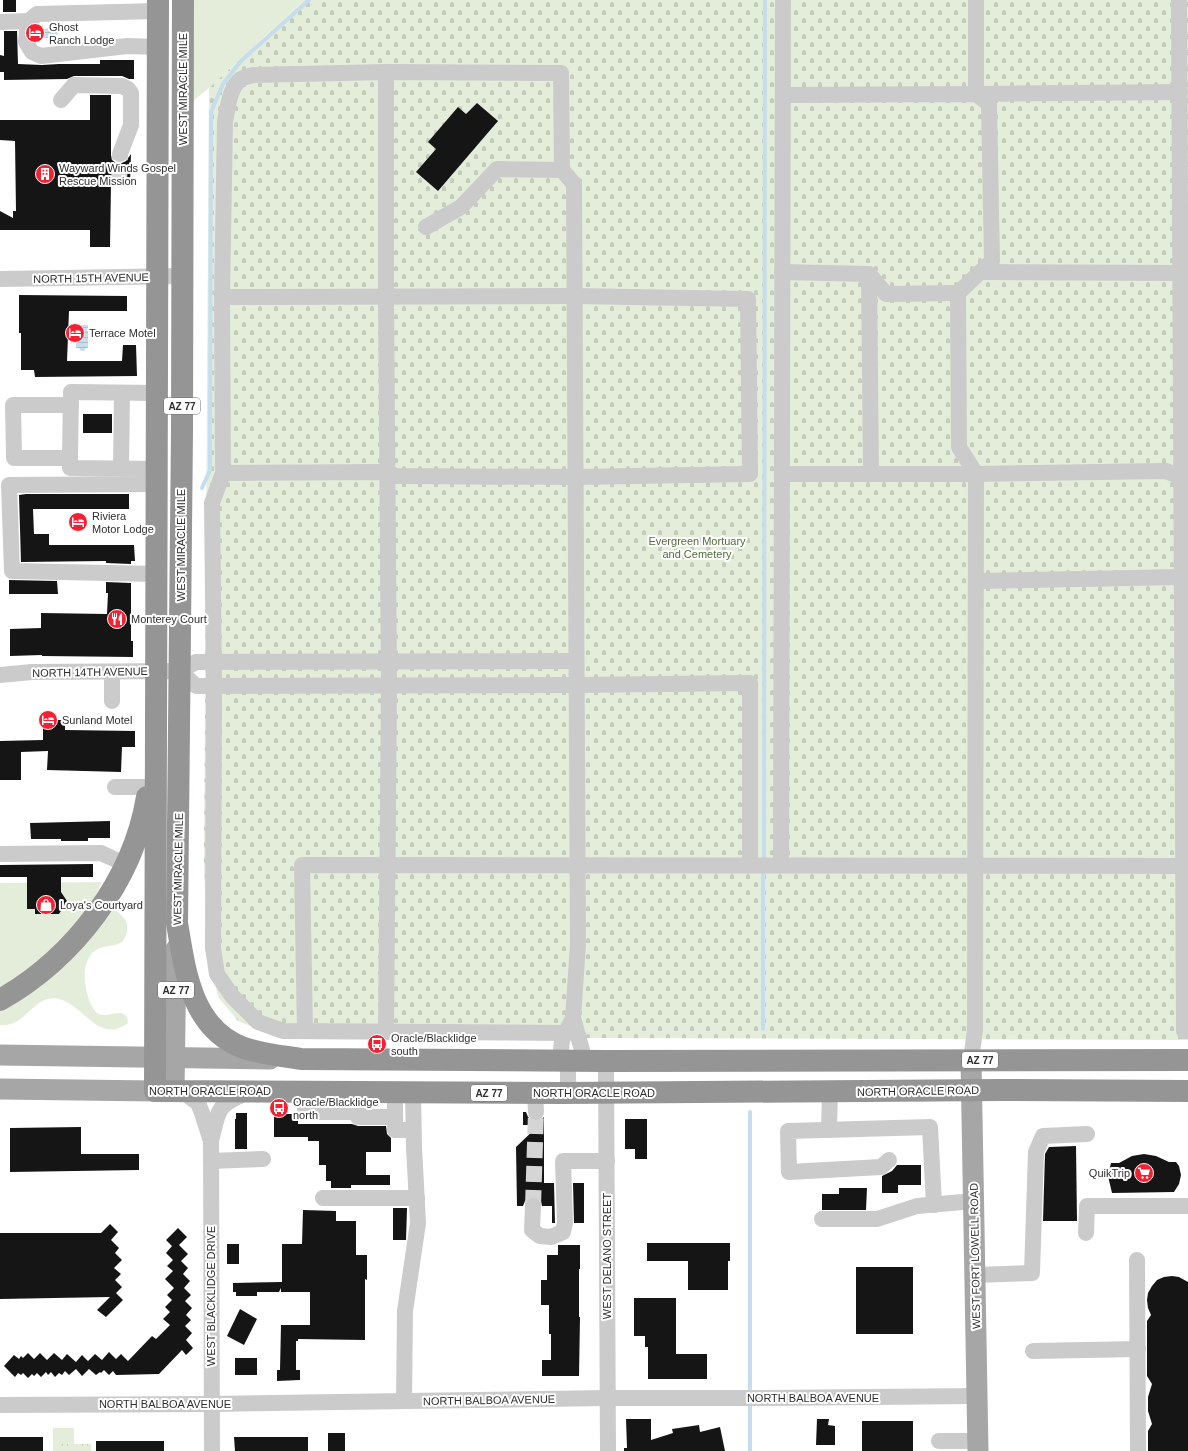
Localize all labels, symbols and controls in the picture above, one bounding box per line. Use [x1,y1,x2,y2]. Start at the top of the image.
place label: Ghost Ranch Lodge [49,21,114,46]
hotel icon: Ghost Ranch Lodge [24,22,46,44]
street label: WEST MIRACLE MILE [177,33,189,145]
place label: Wayward Winds Gospel Rescue Mission [59,162,176,187]
building icon: Wayward Winds Gospel Rescue Mission [34,163,56,185]
street label: NORTH 15TH AVENUE [33,271,149,285]
hotel icon: Terrace Motel [64,322,86,344]
place label: Terrace Motel [89,327,156,339]
road number: AZ 77 [164,398,200,414]
street label: WEST MIRACLE MILE [175,489,187,601]
place label: Riviera Motor Lodge [92,510,154,535]
hotel icon: Riviera Motor Lodge [67,511,89,533]
park label: Evergreen Mortuary and Cemetery [648,535,746,560]
restaurant icon: Monterey Court [106,608,128,630]
place label: Monterey Court [131,613,207,625]
street label: NORTH 14TH AVENUE [32,665,148,679]
hotel icon: Sunland Motel [37,709,59,731]
place label: Sunland Motel [62,714,132,726]
street label: WEST MIRACLE MILE [171,813,185,925]
shop icon: Loya's Courtyard [35,894,57,916]
place label: Loya's Courtyard [60,899,143,911]
road number: AZ 77 [158,982,194,998]
place label: Oracle/Blacklidge south [391,1032,477,1057]
bus stop icon: Oracle/Blacklidge south [366,1033,388,1055]
road number: AZ 77 [962,1052,998,1068]
street label: NORTH ORACLE ROAD [857,1084,979,1098]
street label: NORTH ORACLE ROAD [149,1085,271,1097]
road number: AZ 77 [471,1085,507,1101]
street label: NORTH ORACLE ROAD [533,1087,655,1099]
place label: Oracle/Blacklidge north [293,1096,379,1121]
bus stop icon: Oracle/Blacklidge north [268,1097,290,1119]
supermarket icon: QuikTrip [1133,1162,1155,1184]
place label: QuikTrip [1089,1167,1130,1179]
street label: WEST FORT LOWELL ROAD [968,1183,982,1329]
street label: WEST DELANO STREET [601,1193,613,1319]
street label: WEST BLACKLIDGE DRIVE [205,1226,217,1366]
street label: NORTH BALBOA AVENUE [747,1392,879,1404]
street label: NORTH BALBOA AVENUE [423,1393,555,1407]
street label: NORTH BALBOA AVENUE [99,1398,231,1410]

